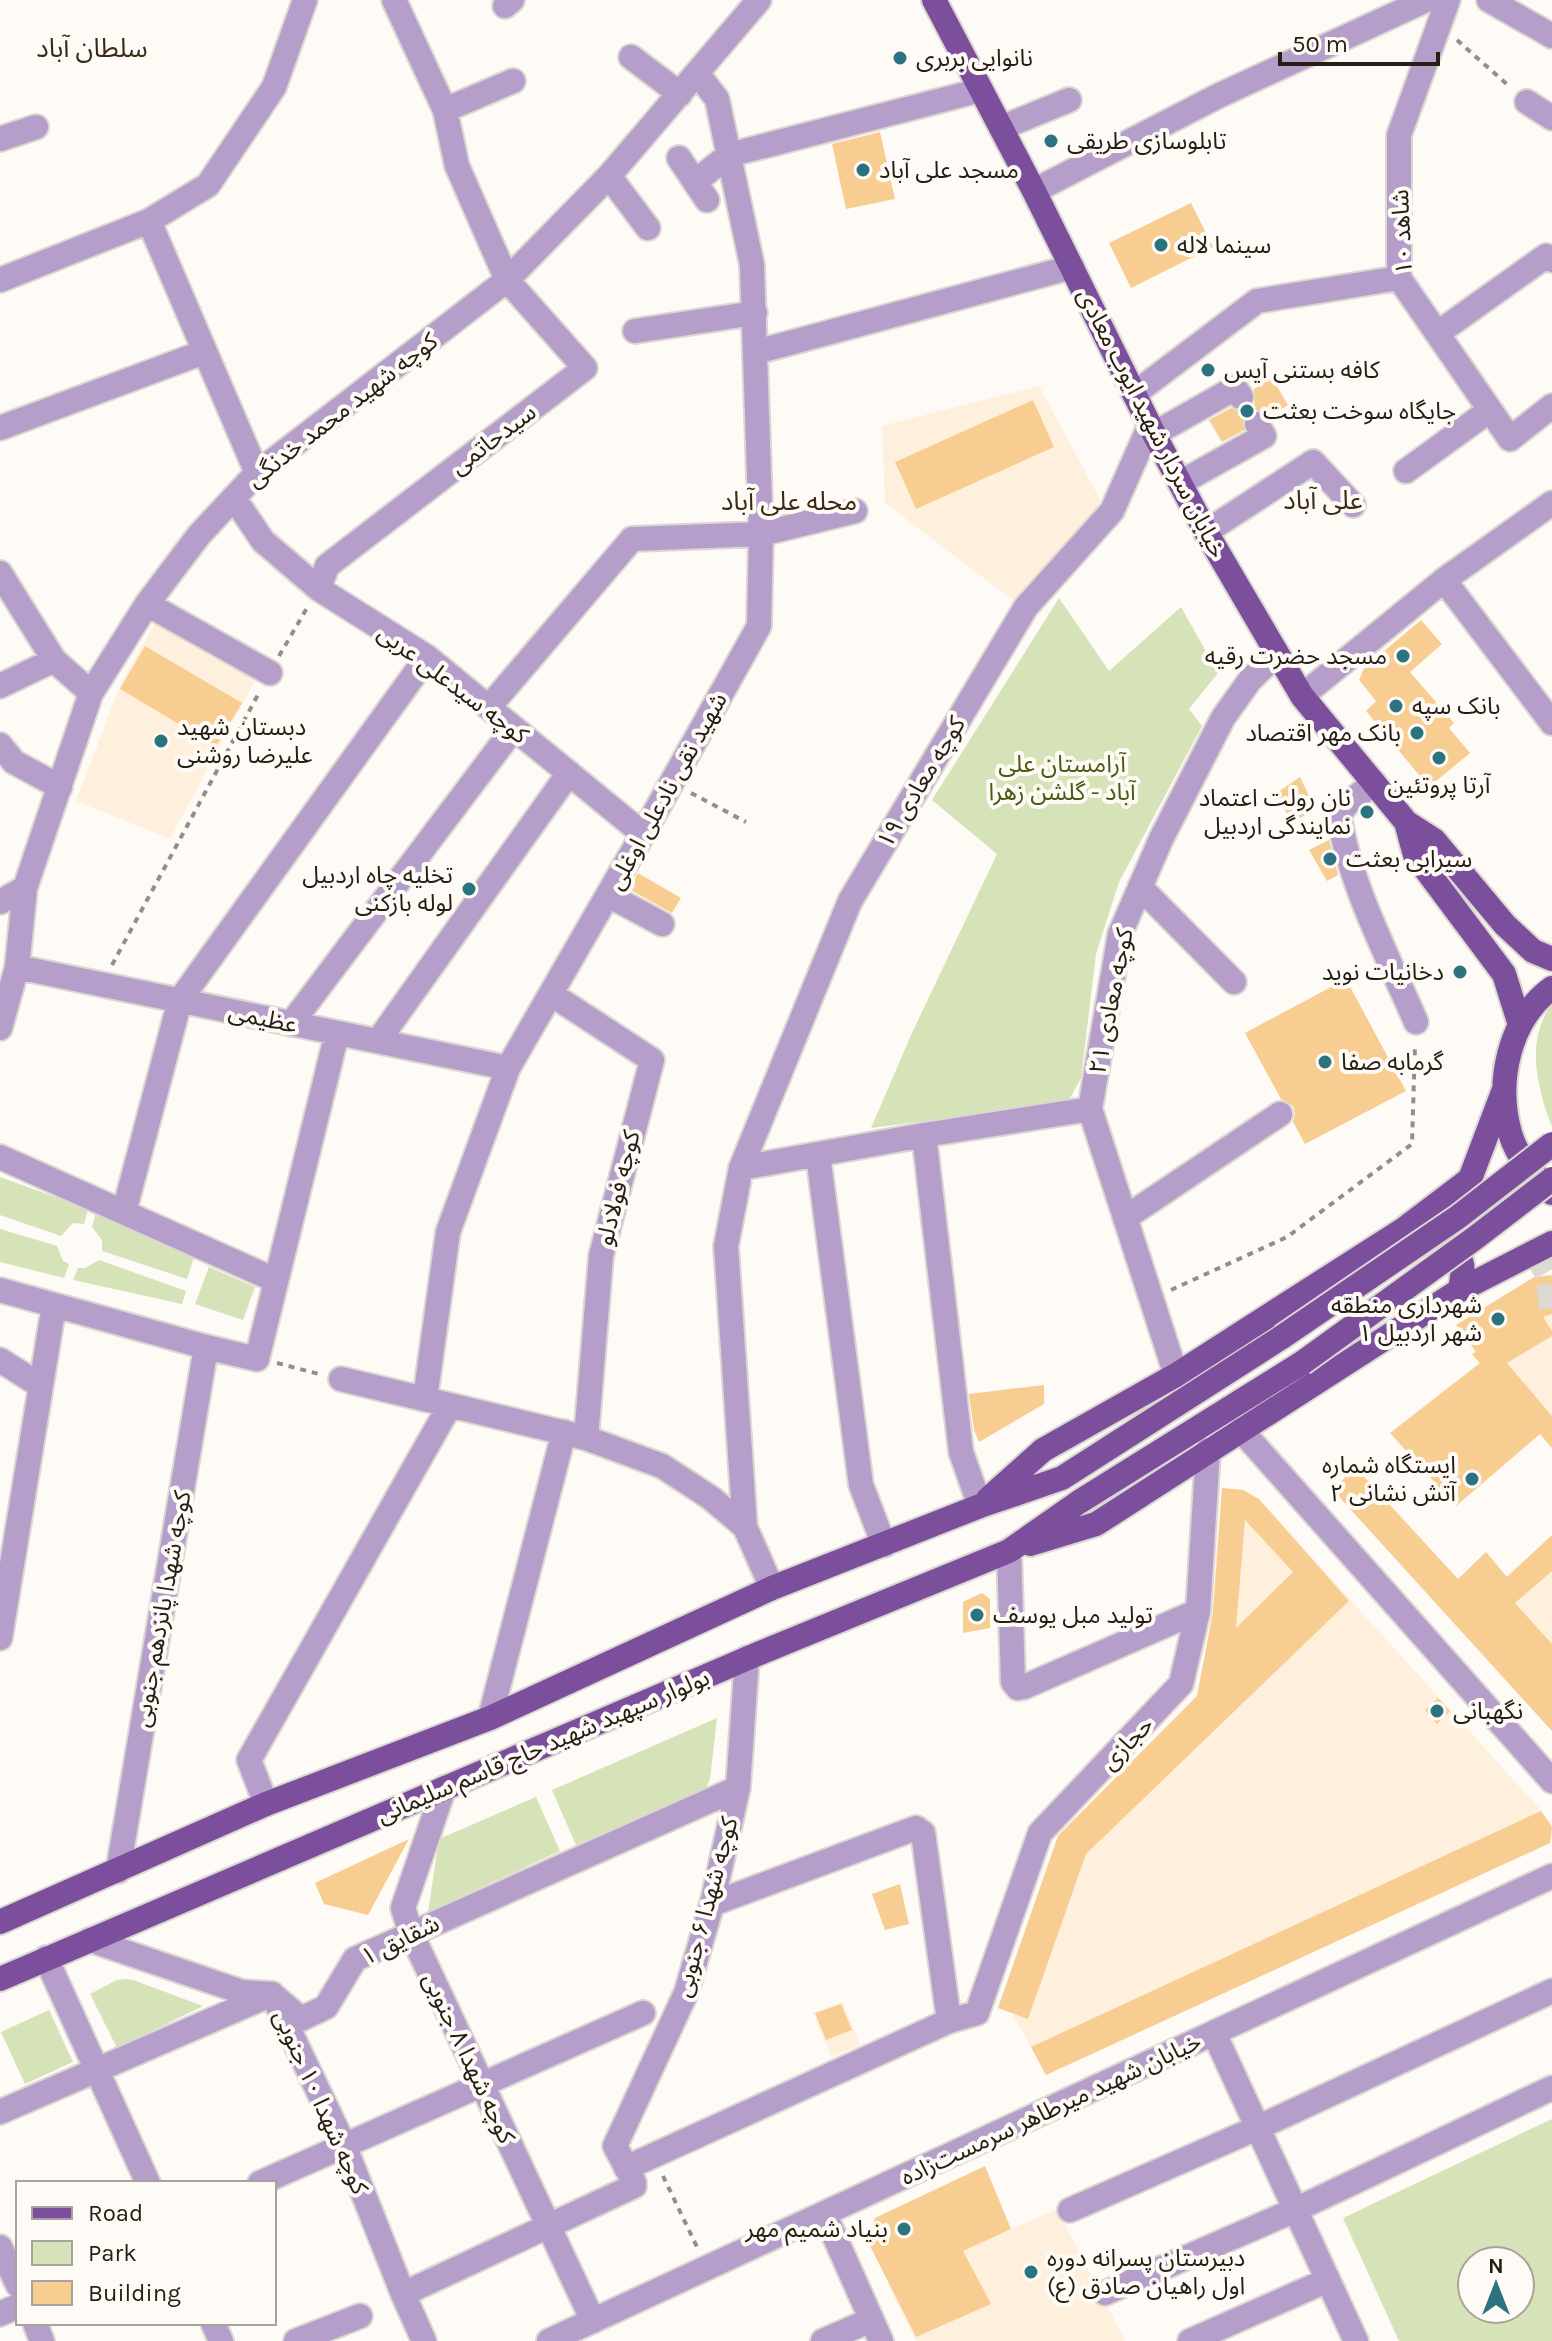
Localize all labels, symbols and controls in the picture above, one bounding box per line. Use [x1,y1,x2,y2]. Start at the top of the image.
scale bar [1280,16,1438,66]
text: 50 m [1292,30,1348,58]
district label: سلطان آباد [36,33,148,64]
place label: نانوایی بربری [916,44,1033,72]
marker: نانوایی بربری [891,49,909,67]
place label: تابلوسازی طریقی [1067,127,1226,155]
marker: تابلوسازی طریقی [1042,132,1060,150]
place label: مسجد علی آباد [879,156,1019,184]
marker: مسجد علی آباد [854,161,872,179]
street label: شاهد ۱۰ [1386,189,1418,275]
place label: سینما لاله [1177,231,1271,259]
marker: سینما لاله [1152,236,1170,254]
street label: خیابان سردار شهید ایوب معادی [1072,284,1232,562]
street label: کوچه شهید محمد خدنگی [241,326,445,494]
place label: کافه بستنی آیس [1224,356,1381,384]
marker: کافه بستنی آیس [1199,361,1217,379]
place label: جایگاه سوخت بعثت [1263,397,1456,425]
street label: سیدحاتمی [444,398,542,480]
marker: جایگاه سوخت بعثت [1238,402,1256,420]
district label: علی آباد [1283,485,1363,516]
district label: محله علی آباد [721,486,857,517]
street label: کوچه سیدعلی عربی [372,618,535,751]
place label: مسجد حضرت رقیه [1205,642,1387,670]
marker: مسجد حضرت رقیه [1394,647,1412,665]
street label: شهید نقی نادعلی اوغلی [601,688,733,894]
place label: بانک سپه [1412,692,1500,721]
marker: بانک سپه [1387,697,1405,715]
street label: کوچه معادی ۱۹ [871,711,973,853]
place label: دبستان شهید علیرضا روشنی [177,713,313,769]
place label: بانک مهر اقتصاد [1245,719,1401,747]
marker: بانک مهر اقتصاد [1408,724,1426,742]
marker: دبستان شهید علیرضا روشنی [152,732,170,750]
marker: آرتا پروتئین [1430,749,1448,767]
park label: آرامستان علی آباد - گلشن زهرا [988,750,1137,806]
place label: آرتا پروتئین [1388,771,1491,800]
place label: نان رولت اعتماد نمایندگی اردبیل [1199,784,1351,840]
marker: نان رولت اعتماد نمایندگی اردبیل [1358,803,1376,821]
place label: سیرابی بعثت [1346,845,1472,873]
marker: سیرابی بعثت [1321,850,1339,868]
place label: تخلیه چاه اردبیل لوله بازکنی [302,861,453,917]
marker: تخلیه چاه اردبیل لوله بازکنی [460,880,478,898]
street label: کوچه معادی ۲۱ [1083,925,1140,1076]
place label: دخانیات نوید [1322,958,1444,986]
marker: دخانیات نوید [1451,963,1469,981]
street label: عظیمی [226,997,300,1039]
place label: گرمابه صفا [1341,1048,1444,1076]
marker: گرمابه صفا [1316,1053,1334,1071]
street label: کوچه فولادلو [590,1126,647,1249]
place label: شهرداری منطقه ۱ شهر اردبیل [1331,1291,1482,1347]
marker: شهرداری منطقه ۱ شهر اردبیل [1489,1310,1507,1328]
place label: ایستگاه شماره ۲ آتش نشانی [1322,1451,1457,1507]
marker: ایستگاه شماره ۲ آتش نشانی [1463,1470,1481,1488]
street label: کوچه شهدا پانزدهم جنوبی [127,1488,200,1730]
place label: تولید مبل یوسف [993,1601,1153,1629]
marker: تولید مبل یوسف [968,1606,986,1624]
street label: بولوار سپهبد شهید حاج قاسم سلیمانی [373,1663,715,1832]
place label: نگهبانی [1453,1697,1523,1725]
marker: نگهبانی [1428,1702,1446,1720]
street label: حجازی [1095,1710,1159,1776]
street label: کوچه شهدا ۶ جنوبی [669,1813,745,2000]
street label: شقایق ۱ [356,1909,444,1972]
street label: کوچه شهدا ۸ جنوبی [416,1968,521,2149]
street label: کوچه شهدا ۱۰ جنوبی [267,2005,375,2200]
street label: خیابان شهید میرطاهر سرمست‌زاده [896,2027,1206,2191]
legend [16,2181,276,2325]
text: Road [88,2199,143,2227]
place label: بنیاد شمیم مهر [744,2215,888,2246]
marker: بنیاد شمیم مهر [895,2220,913,2238]
text: Park [88,2239,137,2267]
place label: دبیرستان پسرانه دوره اول راهیان صادق (ع) [1047,2244,1245,2303]
north arrow [1456,2245,1536,2325]
text: N [1488,2253,1504,2279]
marker: دبیرستان پسرانه دوره اول راهیان صادق (ع) [1022,2263,1040,2281]
text: Building [88,2279,181,2307]

